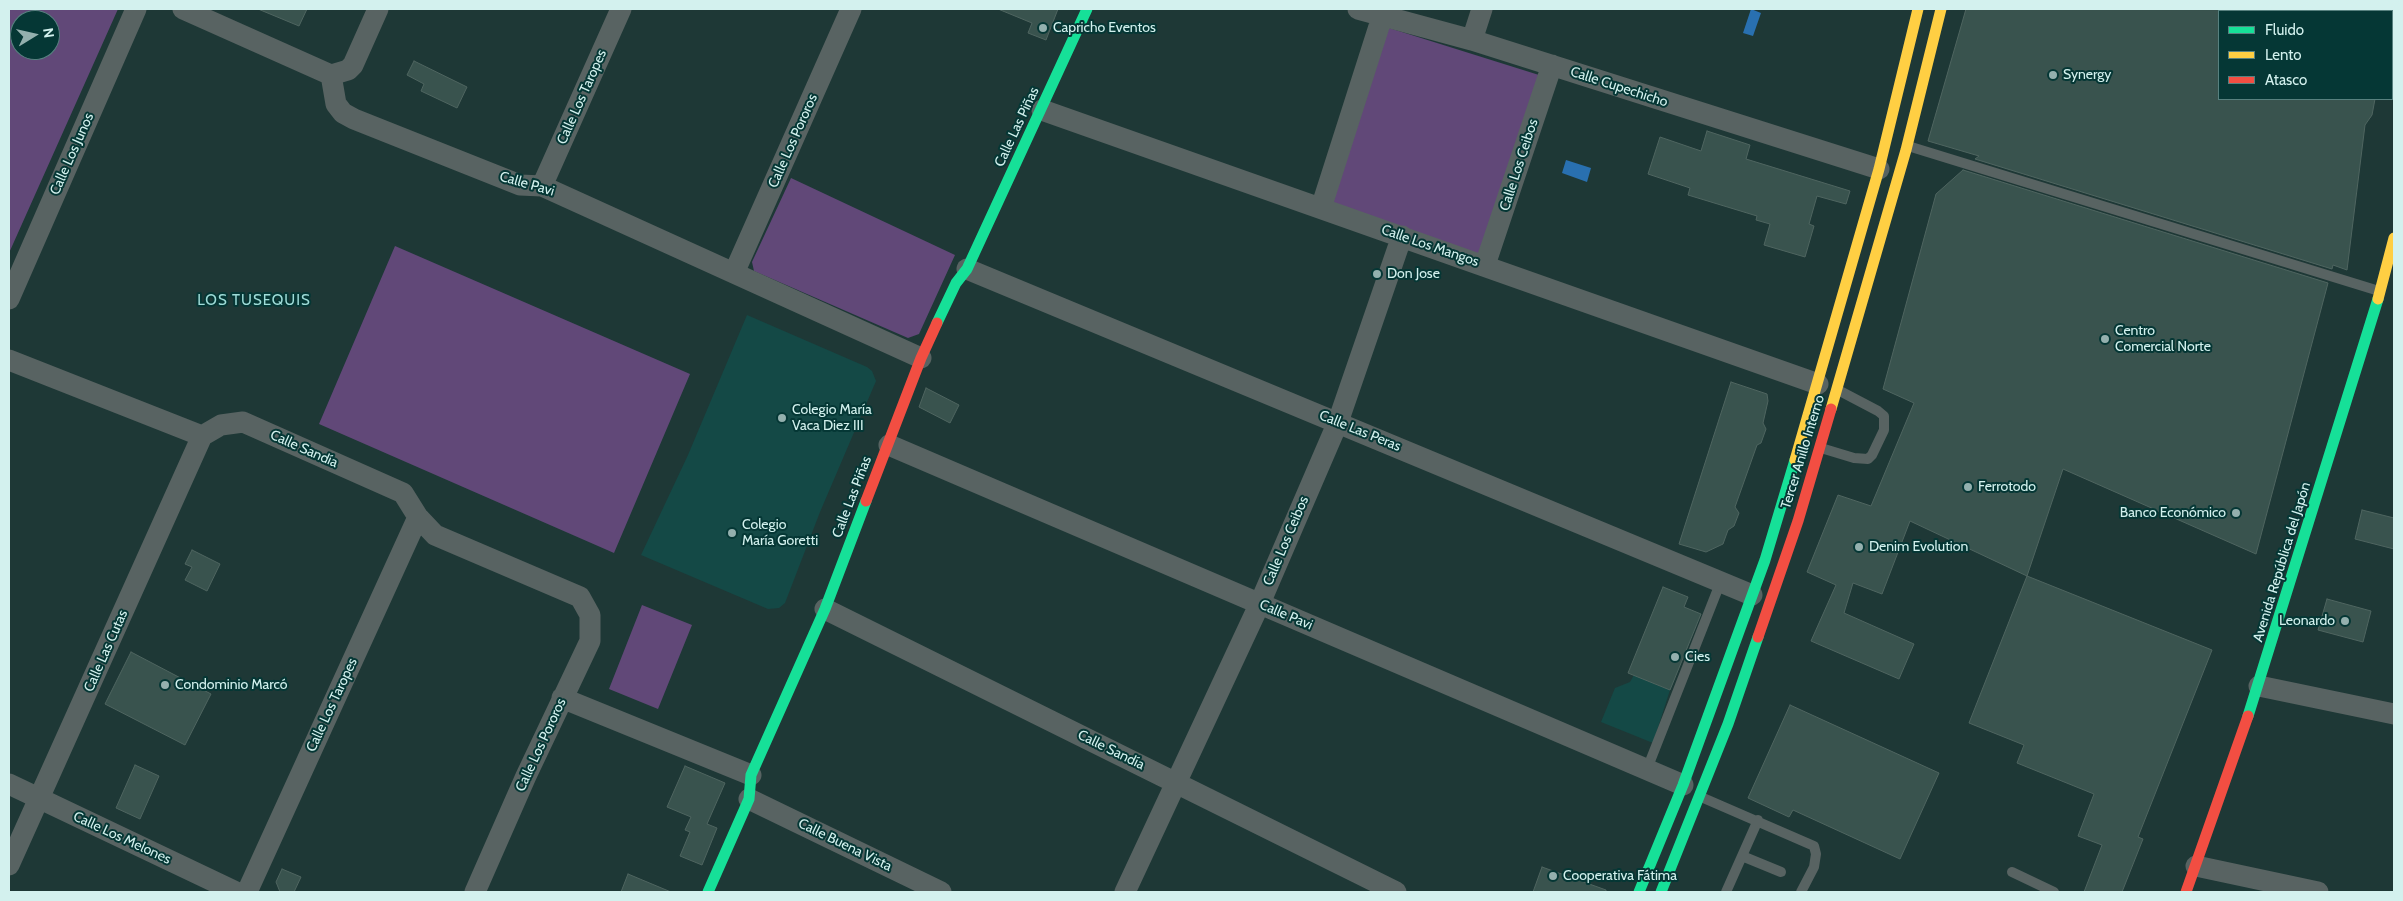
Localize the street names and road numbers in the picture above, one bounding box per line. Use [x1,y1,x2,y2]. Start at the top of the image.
street label: Calle Los Taropes [554,47,610,147]
street label: Calle Cupechicho [1568,63,1670,111]
street label: Calle Las Piñas [991,84,1043,170]
street label: Calle Los Pororos [765,91,821,191]
street label: Calle Los Junos [46,110,98,198]
street label: Calle Los Ceibos [1496,117,1542,213]
street label: Calle Pavi [498,168,556,200]
street label: Calle Los Mangos [1379,221,1481,271]
street label: Tercer Anillo Interno [1778,393,1828,511]
street label: Calle Las Peras [1317,407,1403,455]
street label: Calle Sandía [268,427,340,471]
street label: Calle Las Piñas [829,454,875,540]
street label: Avenida República del Japón [2250,480,2314,644]
street label: Calle Los Ceibos [1260,494,1312,588]
street label: Calle Pavi [1257,596,1315,634]
street label: Calle Las Cutas [80,607,132,695]
street label: Calle Los Taropes [303,655,361,755]
street label: Calle Los Pororos [512,696,570,794]
street label: Calle Sandía [1075,727,1147,773]
street label: Calle Los Melones [71,808,173,868]
street label: Calle Buena Vista [795,815,895,875]

